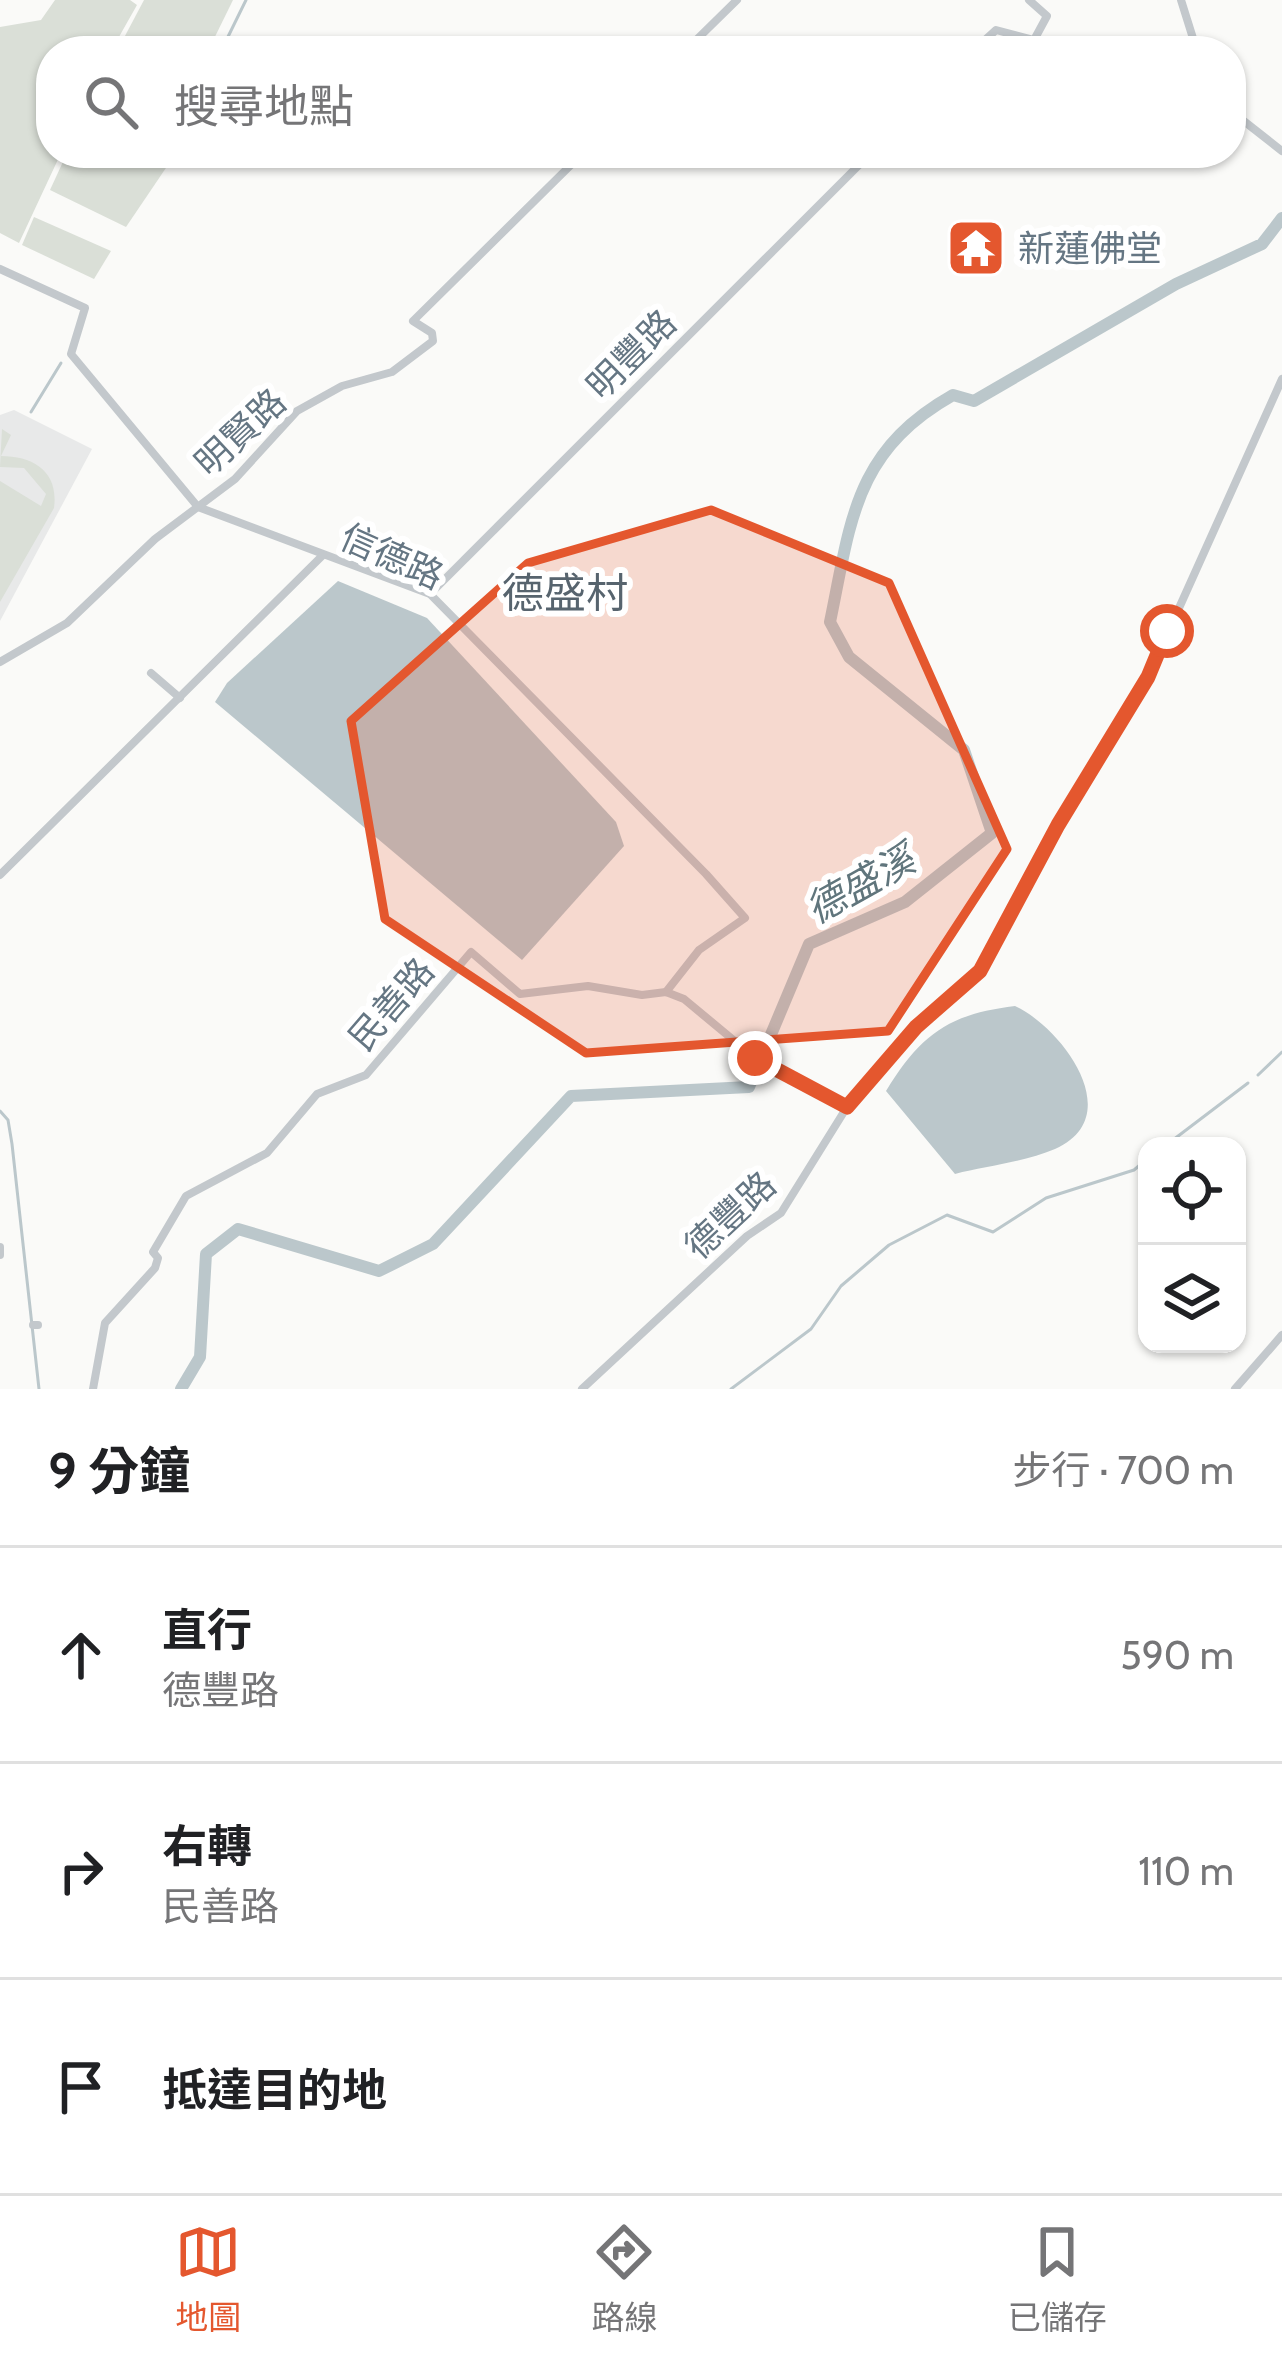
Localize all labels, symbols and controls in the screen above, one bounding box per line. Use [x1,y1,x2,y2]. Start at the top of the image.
search box [36,36,1246,168]
icon: search [78,69,144,135]
text: 搜尋地點 [174,79,354,133]
temple icon: 新蓮佛堂 [945,217,1007,279]
place label: 新蓮佛堂 [1018,226,1162,270]
street label: 明豐路 [577,300,685,408]
street label: 明賢路 [185,379,295,485]
street label: 信德路 [334,514,450,598]
district label: 德盛村 [502,567,628,619]
route start [1140,604,1194,658]
water label: 德盛溪 [797,832,927,933]
street label: 民善路 [339,949,443,1059]
route end [728,1031,782,1085]
map controls [1138,1137,1246,1353]
button: locate [1138,1137,1246,1245]
street label: 德豐路 [675,1162,785,1268]
button: layers [1138,1245,1246,1353]
text: 9 分鐘 [48,1440,190,1502]
text: 步行 · 700 m [1012,1446,1234,1494]
text: 直行 [162,1603,252,1657]
icon: ahead [48,1622,114,1688]
text: 590 m [1121,1631,1234,1679]
text: 德豐路 [162,1666,279,1714]
text: 右轉 [162,1819,252,1873]
icon: right [48,1838,114,1904]
text: 110 m [1138,1847,1234,1895]
text: 民善路 [162,1882,279,1930]
icon: arrive [48,2054,114,2120]
text: 抵達目的地 [162,2063,387,2117]
tab: 地圖 [175,2219,241,2339]
tab: 路線 [591,2219,657,2339]
tab: 已儲存 [1008,2219,1107,2339]

